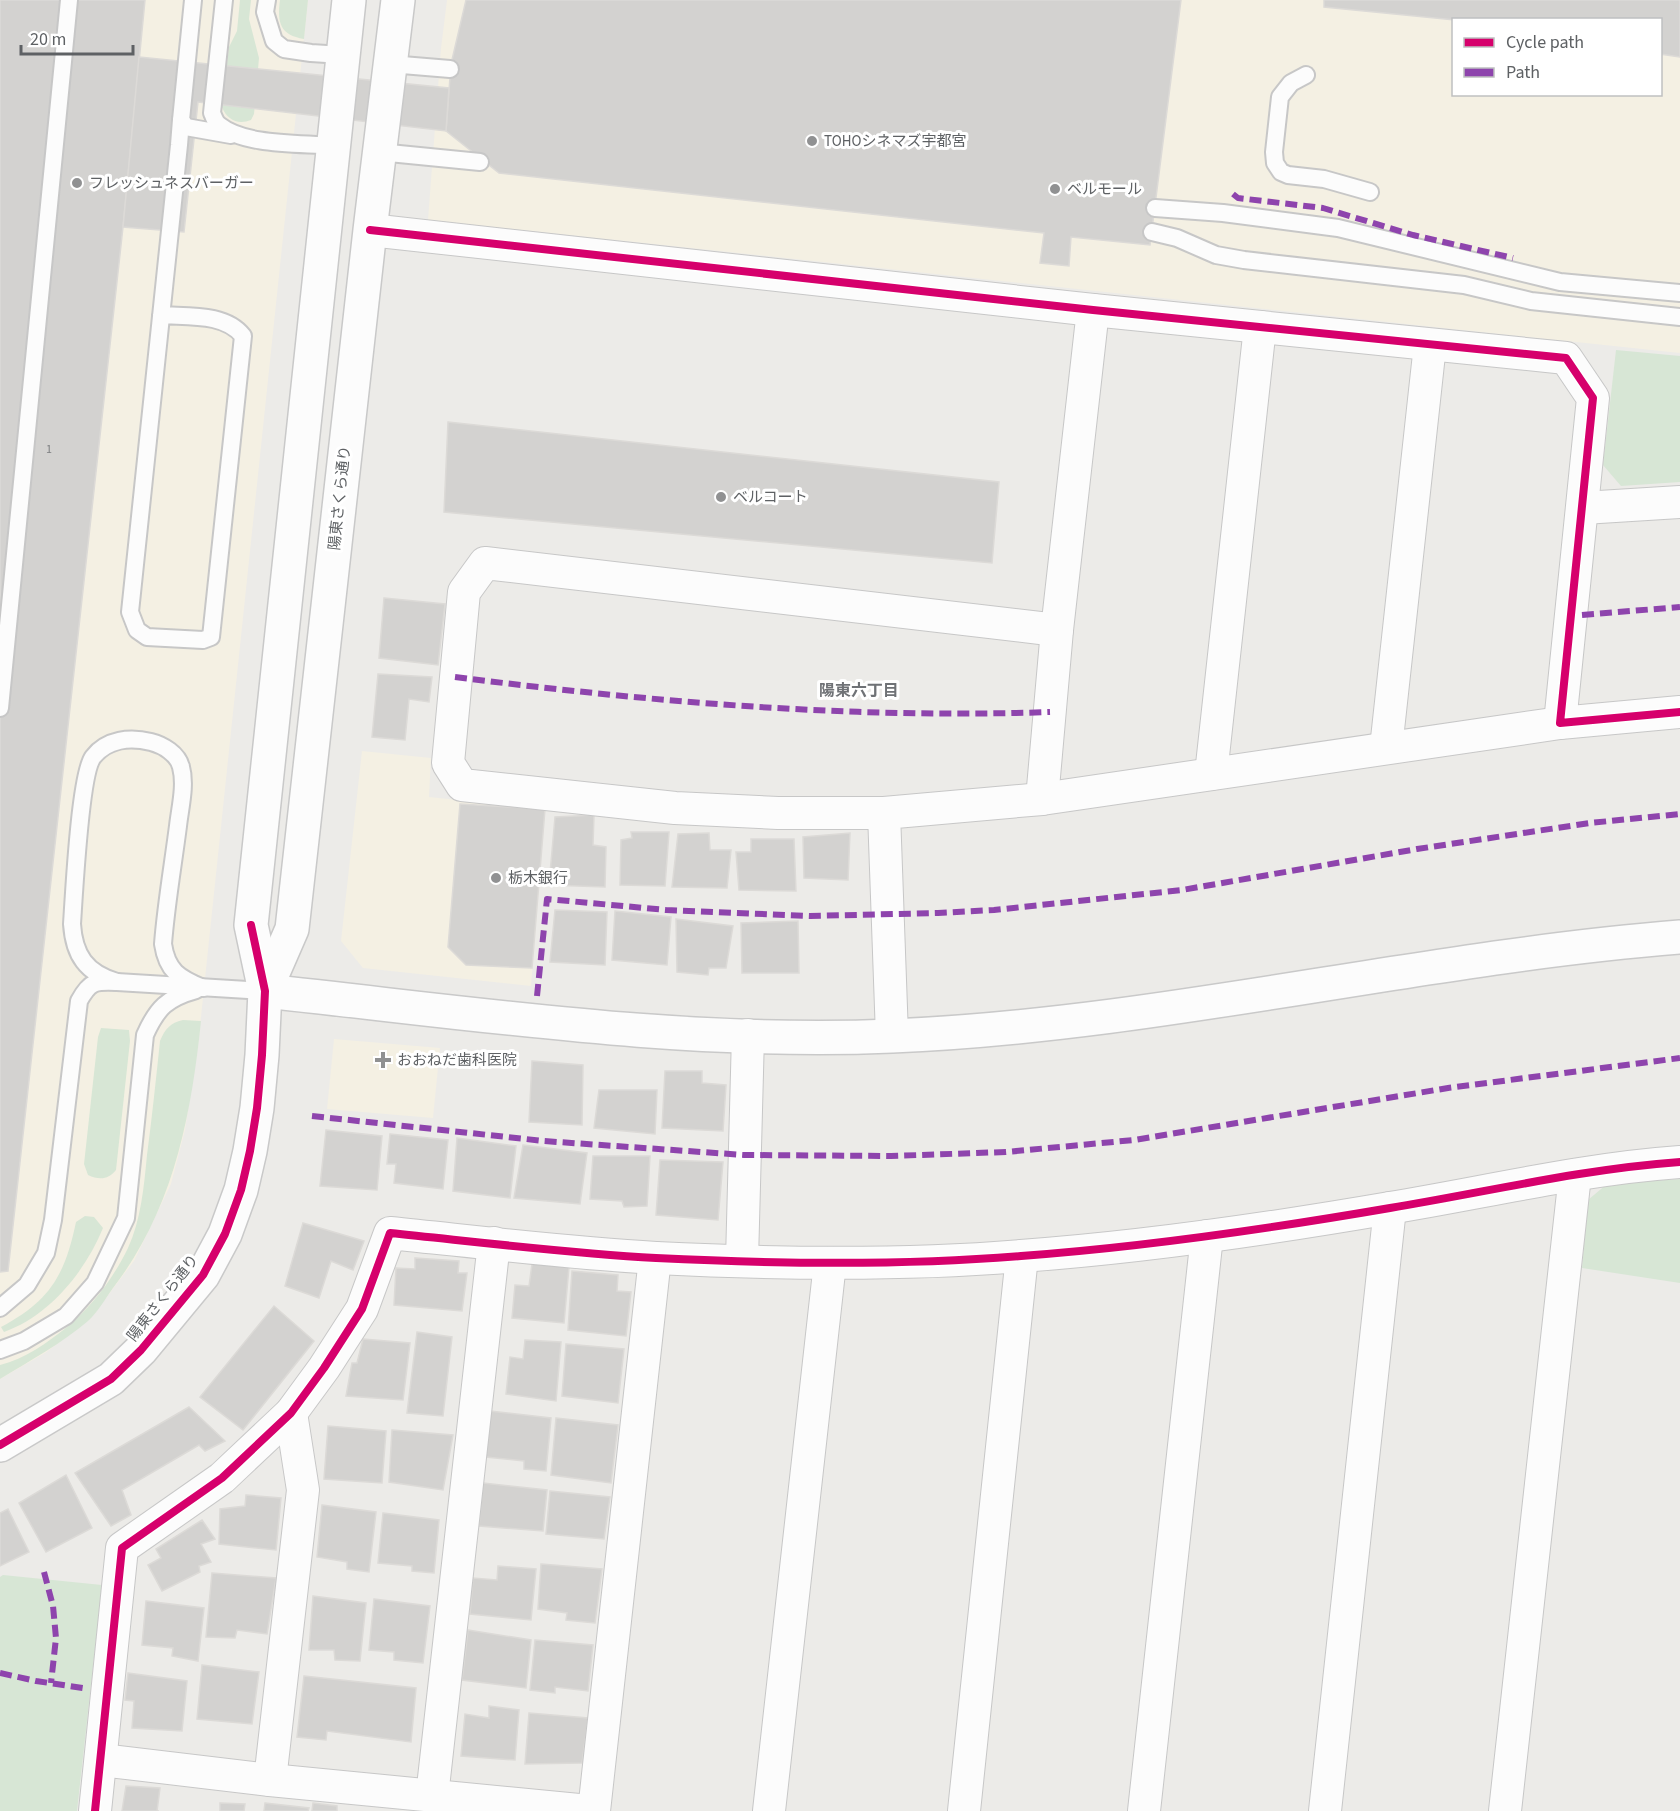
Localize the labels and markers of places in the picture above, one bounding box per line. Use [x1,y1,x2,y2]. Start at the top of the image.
place label: TOHOシネマズ宇都宮 [824,131,966,152]
marker: TOHOシネマズ宇都宮 [805,134,819,148]
place label: フレッシュネスバーガー [89,173,254,194]
marker: フレッシュネスバーガー [70,176,84,190]
place label: ベルモール [1067,179,1142,200]
marker: ベルモール [1048,182,1062,196]
place label: ベルコート [733,487,808,508]
marker: ベルコート [714,490,728,504]
place label: 栃木銀行 [508,868,568,889]
marker: 栃木銀行 [489,871,503,885]
place label: おおねだ歯科医院 [397,1050,517,1071]
marker: おおねだ歯科医院 [374,1051,392,1069]

